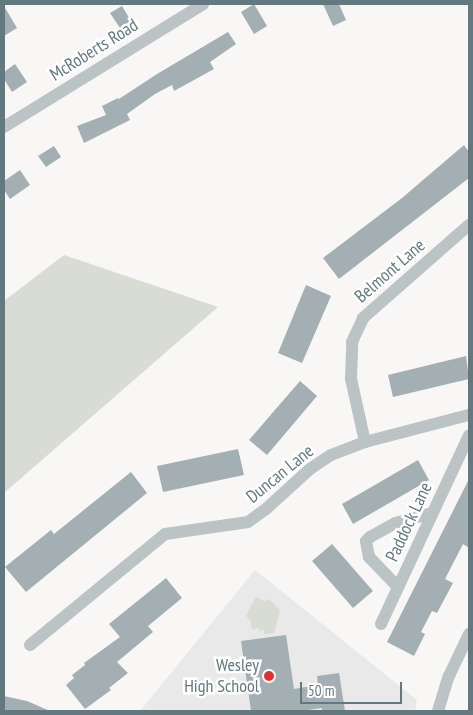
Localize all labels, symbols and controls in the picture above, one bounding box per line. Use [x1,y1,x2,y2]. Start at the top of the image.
street label: McRoberts Road [46,14,142,86]
street label: Belmont Lane [350,235,430,307]
street label: Duncan Lane [242,440,318,508]
street label: Paddock Lane [381,479,437,565]
place label: Wesley High School [184,655,259,698]
marker: Wesley High School [263,670,275,682]
scale bar [303,672,406,704]
text: 50 m [308,681,334,700]

